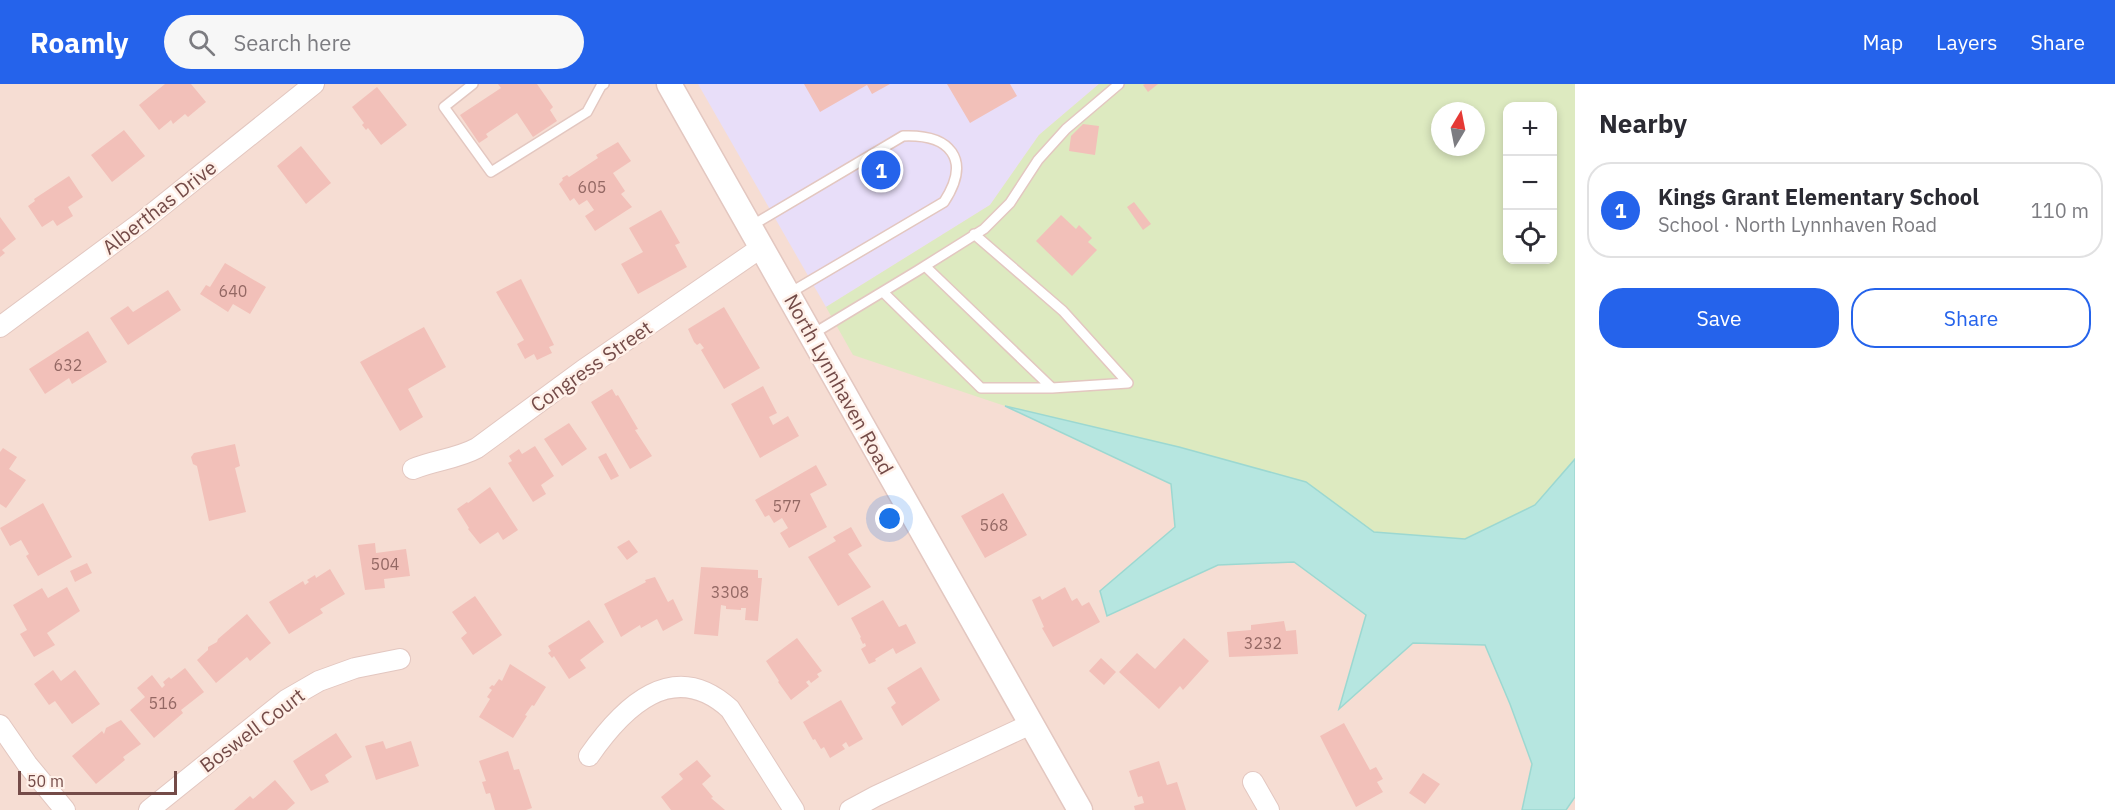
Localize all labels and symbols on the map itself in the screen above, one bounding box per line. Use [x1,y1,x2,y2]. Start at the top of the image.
north arrow [1431,102,1485,156]
pin: 1 [862,148,900,193]
street label: Alberthas Drive [96,154,222,260]
house number: 605 [578,177,606,197]
house number: 640 [219,281,247,301]
street label: North Lynnhaven Road [778,289,900,479]
street label: Congress Street [525,314,657,418]
house number: 632 [54,355,82,375]
house number: 577 [773,496,801,516]
your location [875,504,904,533]
house number: 568 [980,515,1008,535]
house number: 504 [371,554,399,574]
house number: 3308 [711,582,749,602]
house number: 3232 [1244,633,1282,653]
street label: Boswell Court [194,682,310,778]
house number: 516 [149,693,177,713]
scale bar [18,768,177,796]

